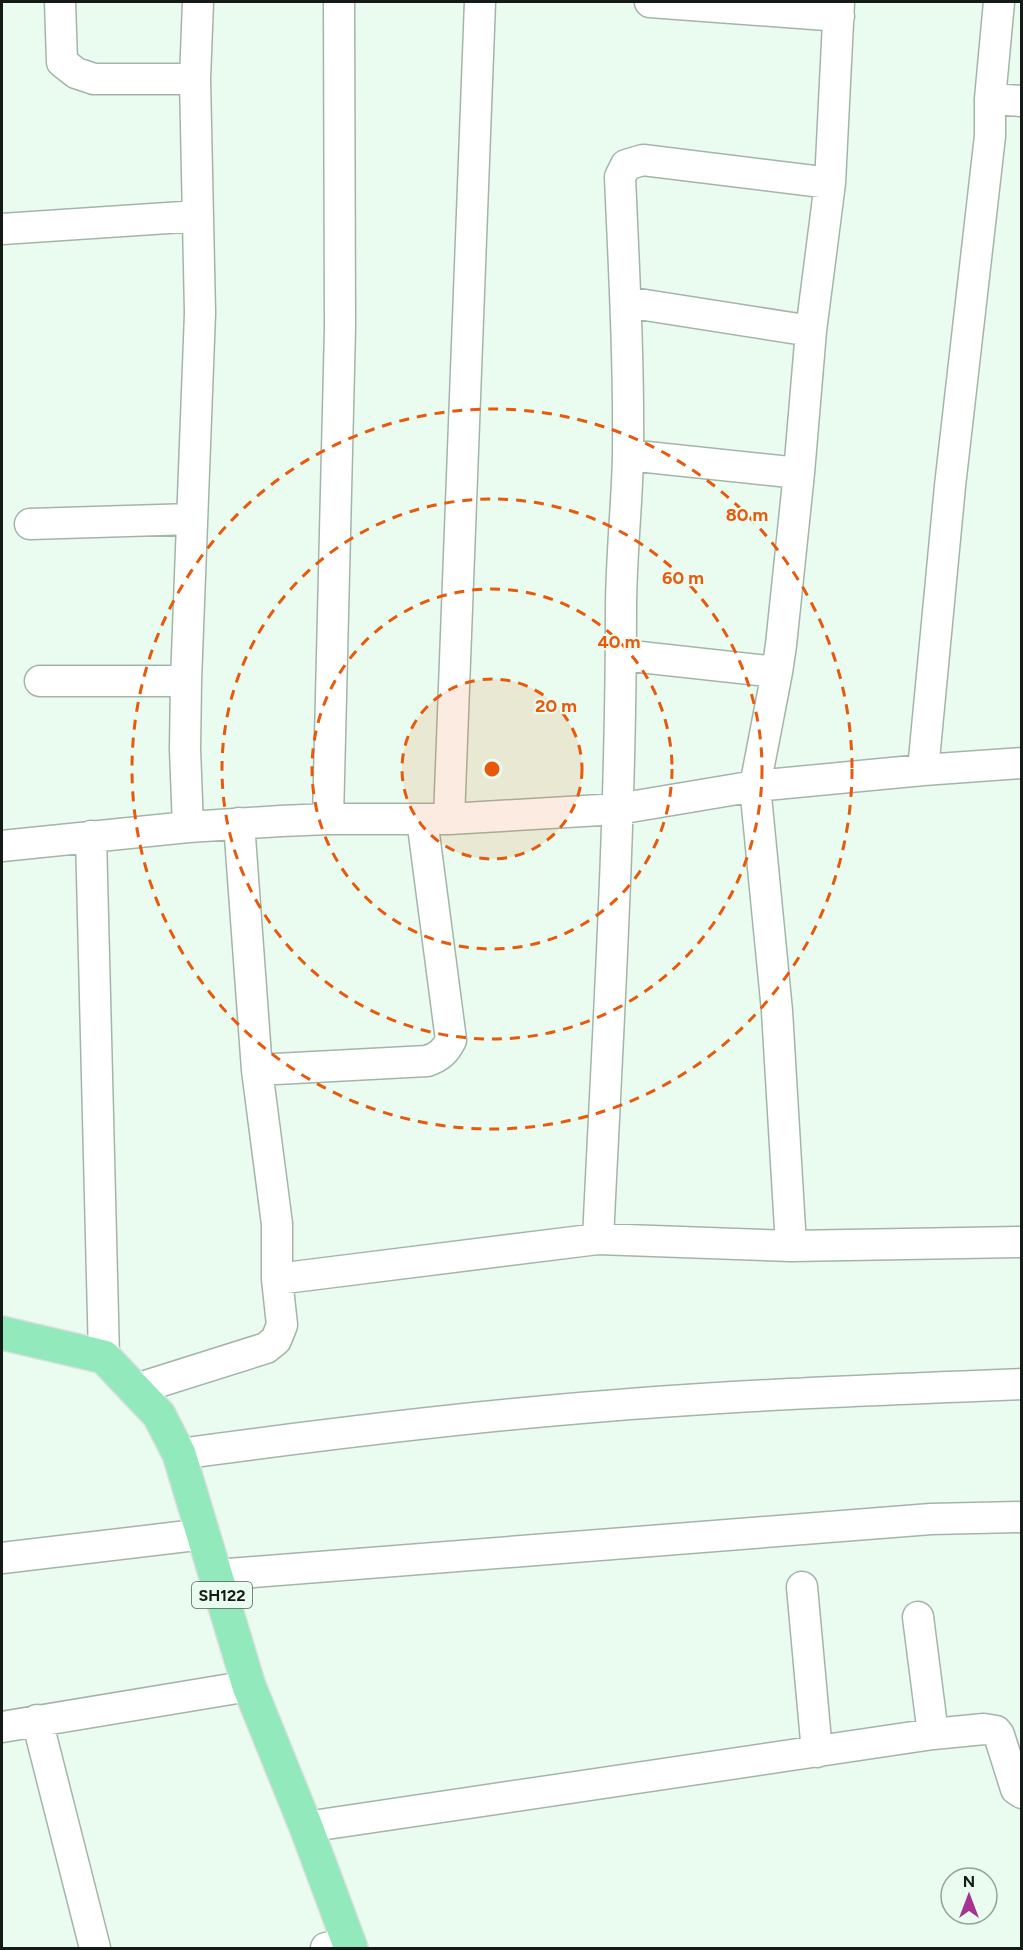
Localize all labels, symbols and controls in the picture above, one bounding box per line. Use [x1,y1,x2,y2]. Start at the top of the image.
text: 80 m [726,504,768,526]
text: 60 m [662,567,704,589]
text: 40 m [597,631,641,653]
text: 20 m [535,695,577,717]
centre of rings [482,759,502,779]
road number: SH122 [192,1582,252,1608]
north arrow [939,1866,999,1926]
text: N [963,1872,975,1891]

